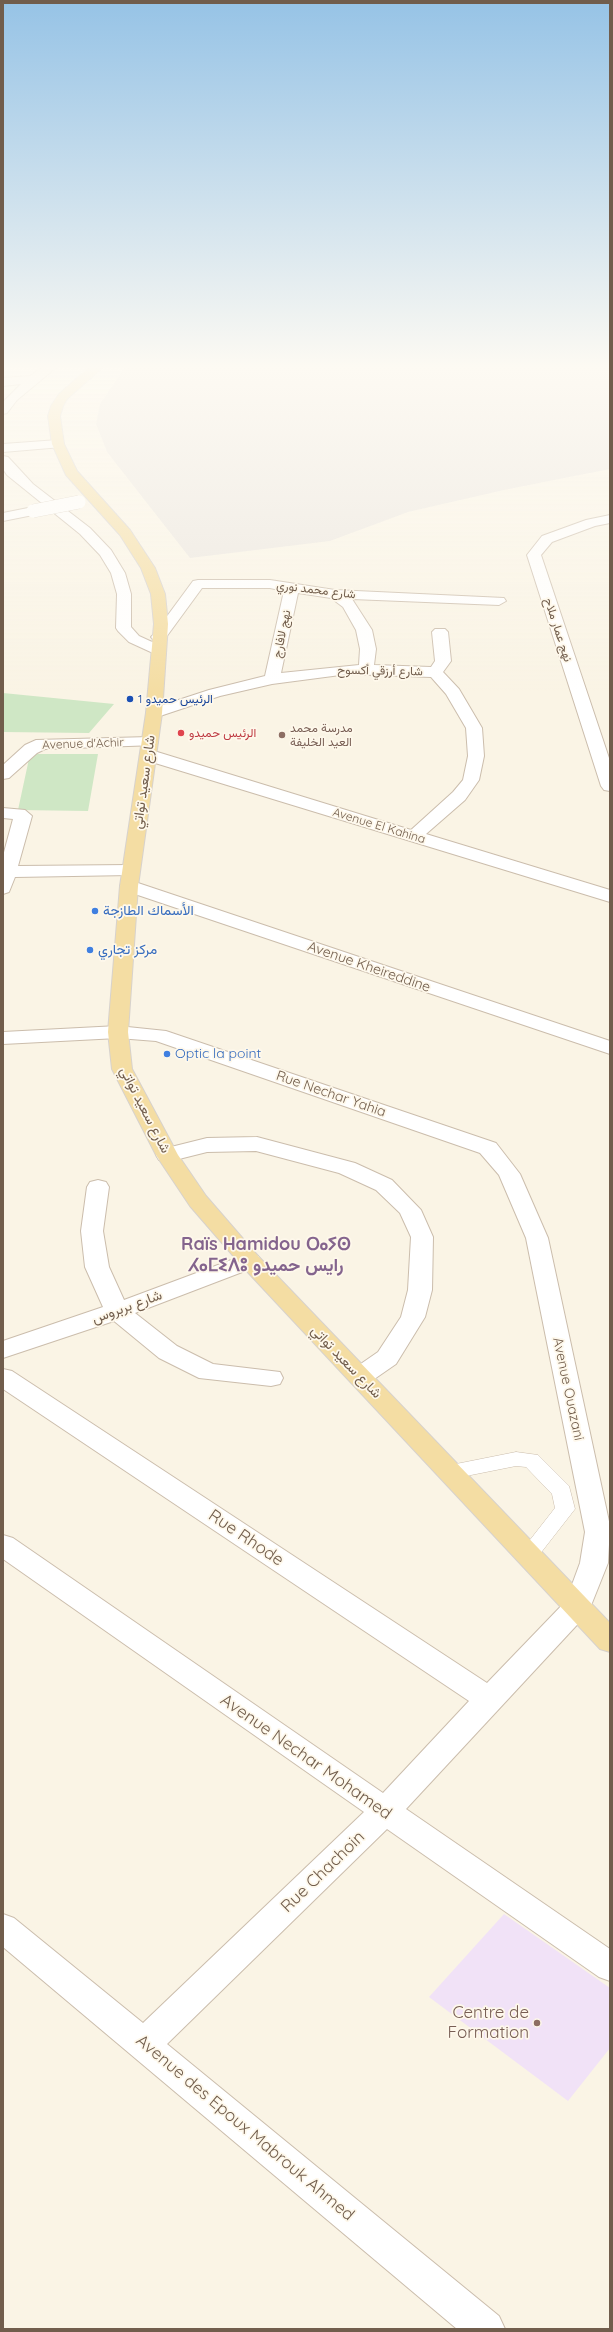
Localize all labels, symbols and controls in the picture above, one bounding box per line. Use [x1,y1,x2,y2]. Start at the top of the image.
street label: شارع محمد نوري [275,578,357,602]
street label: نهج عمار ملاح [541,596,575,664]
street label: نهج لافارج [270,609,294,659]
street label: شارع أرزقي أكسوح [337,663,423,679]
place label: الرئيس حميدو 1 [138,692,213,706]
marker: الرئيس حميدو 1 [125,694,135,704]
place label: مدرسة محمد العيد الخليفة [290,721,353,749]
place label: الرئيس حميدو [189,726,256,740]
marker: الرئيس حميدو [176,728,186,738]
marker: مدرسة محمد العيد الخليفة [277,730,287,740]
street label: شارع سعيد تواتي [129,734,159,830]
street label: Avenue d'Achir [42,735,124,753]
street label: Avenue El Kahina [331,805,427,847]
place label: الأسماك الطازجة [103,903,194,919]
marker: الأسماك الطازجة [90,906,100,916]
street label: Avenue Kheireddine [305,938,433,996]
place label: مركز تجاري [98,942,157,958]
marker: مركز تجاري [85,945,95,955]
place label: Optic la point [175,1046,261,1062]
marker: Optic la point [162,1049,172,1059]
street label: شارع سعيد تواتي [116,1064,174,1156]
street label: Rue Nechar Yahia [274,1067,388,1121]
district label: Raïs Hamidou ⵔⴰⵢⵙ ⵃⴰⵎⵉⴷⵓ رایس حمیدو [181,1234,351,1276]
street label: شارع بربروس [90,1287,164,1327]
street label: شارع سعيد تواتي [307,1322,385,1402]
street label: Avenue Ouazani [549,1336,587,1442]
street label: Rue Rhode [204,1505,288,1571]
street label: Avenue Nechar Mohamed [216,1690,396,1824]
street label: Rue Chachoin [277,1827,369,1917]
place label: Centre de Formation [448,2003,529,2043]
marker: Centre de Formation [532,2018,542,2028]
street label: Avenue des Epoux Mabrouk Ahmed [132,2031,358,2225]

